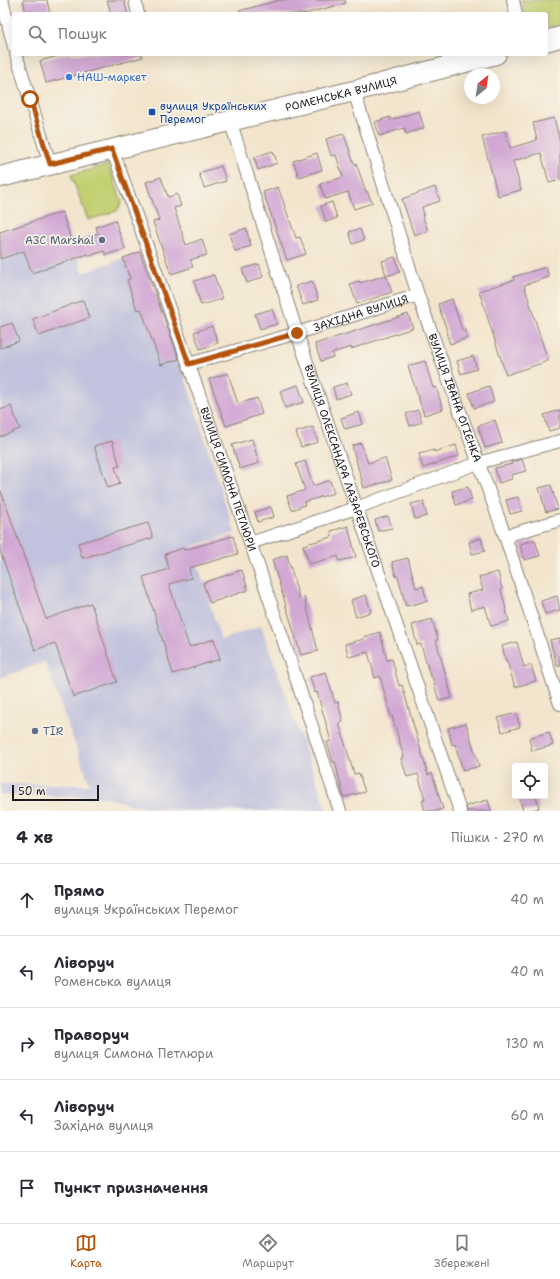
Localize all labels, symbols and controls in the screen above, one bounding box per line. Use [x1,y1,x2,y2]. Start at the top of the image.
search box [12,12,548,56]
icon: search [26,23,48,45]
text: Пошук [58,24,107,44]
north arrow [464,68,500,104]
place label: НАШ-маркет [77,70,147,85]
marker: НАШ-маркет [64,72,74,82]
street label: РОМЕНСЬКА ВУЛИЦЯ [284,73,399,115]
route start [21,90,39,108]
place label: вулиця Українських Перемог [160,99,267,127]
marker: вулиця Українських Перемог [147,107,157,117]
place label: АЗС Marshal [25,233,95,248]
marker: АЗС Marshal [97,235,107,245]
street label: ЗАХІДНА ВУЛИЦЯ [311,292,410,335]
route end [288,324,306,342]
street label: ВУЛИЦЯ ІВАНА ОГІЄНКА [424,331,485,464]
street label: ВУЛИЦЯ ОЛЕКСАНДРА ЛАЗАРЕВСЬКОГО [300,363,384,570]
street label: ВУЛИЦЯ СИМОНА ПЕТЛЮРИ [196,405,260,554]
place label: TIR [43,724,64,739]
marker: TIR [30,726,40,736]
map controls [512,763,548,799]
button: locate [512,763,548,799]
scale bar [12,783,99,802]
text: 50 m [18,784,46,799]
text: 4 хв [16,826,53,848]
text: Пішки · 270 m [451,829,544,846]
text: Прямо [54,881,104,901]
icon: ahead [16,889,38,911]
text: 40 m [510,891,544,908]
text: вулиця Українських Перемог [54,901,239,918]
text: Ліворуч [54,953,114,973]
icon: left [16,961,38,983]
text: 40 m [510,963,544,980]
text: Роменська вулиця [54,973,171,990]
text: Праворуч [54,1025,129,1045]
icon: right [16,1033,38,1055]
text: 130 m [506,1035,544,1052]
text: вулиця Симона Петлюри [54,1045,213,1062]
text: Ліворуч [54,1097,114,1117]
icon: left [16,1105,38,1127]
text: 60 m [511,1107,544,1124]
text: Західна вулиця [54,1117,154,1134]
icon: arrive [16,1177,38,1199]
text: Пункт призначення [54,1178,209,1198]
tab: Карта [70,1232,102,1271]
tab: Маршрут [242,1232,294,1271]
tab: Збережені [434,1232,490,1271]

